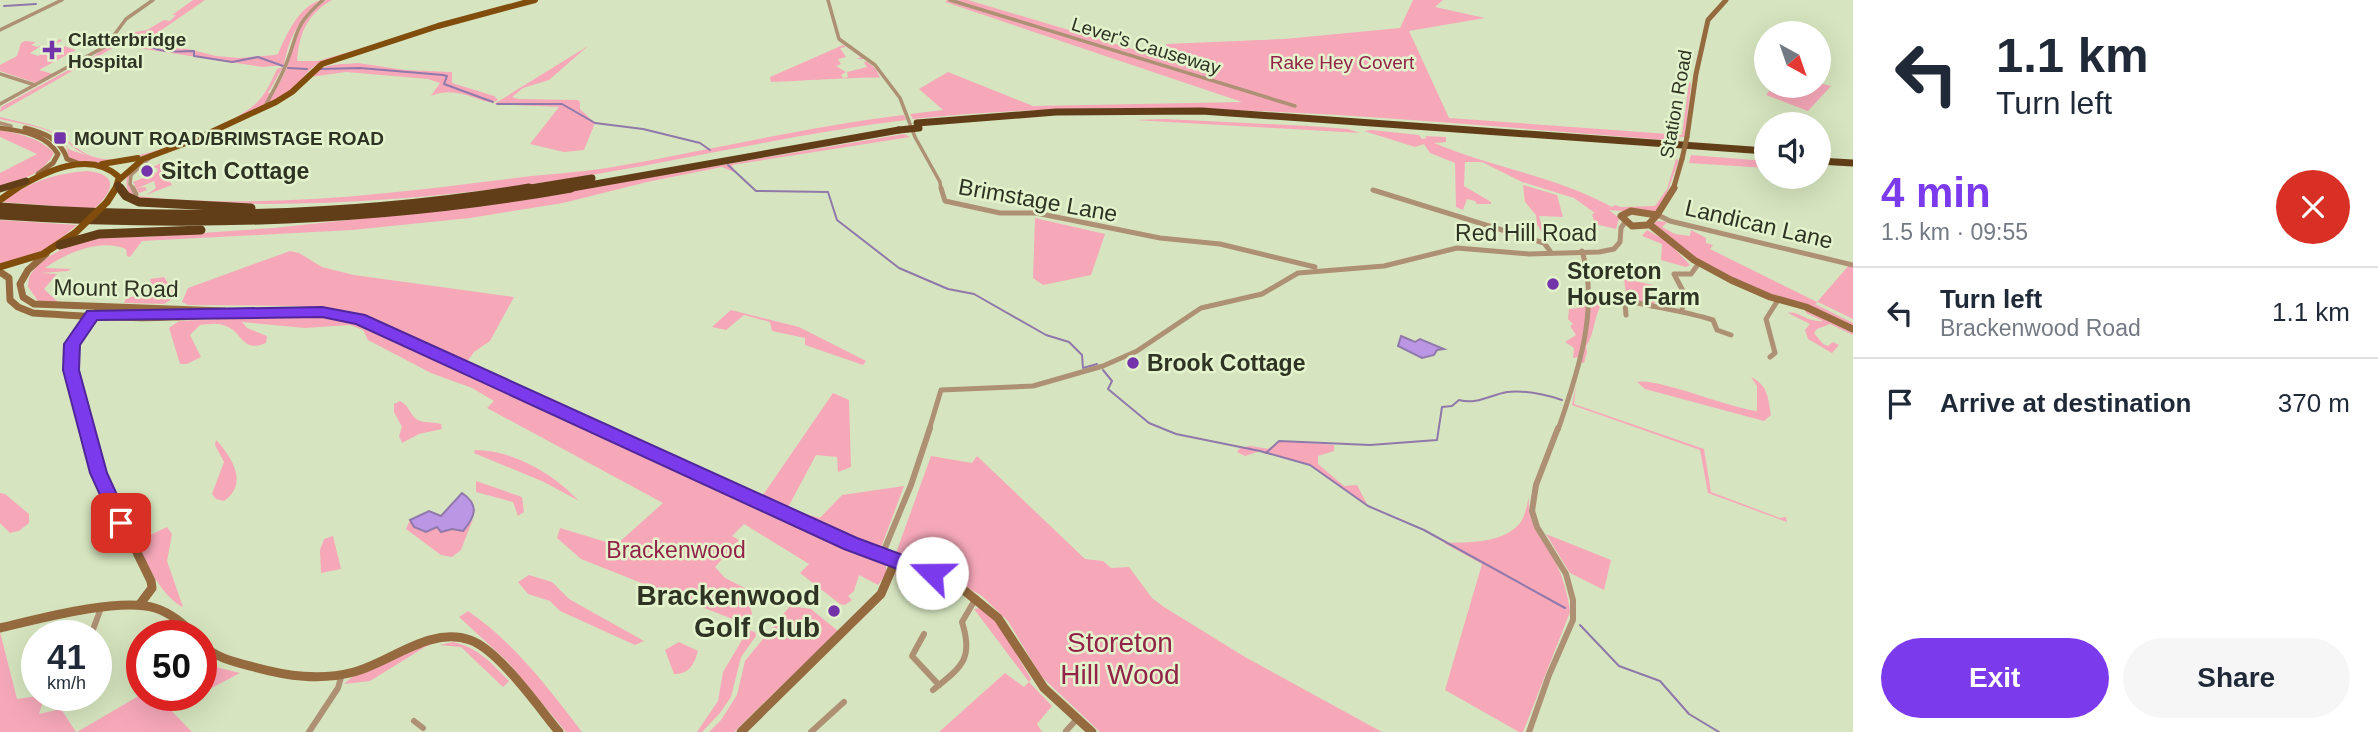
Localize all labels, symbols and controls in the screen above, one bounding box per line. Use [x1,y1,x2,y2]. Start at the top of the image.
street label: Lever's Causeway [1069,13,1223,79]
north arrow [1754,21,1830,98]
map controls [1754,21,1831,189]
icon: left [1881,28,1972,119]
text: 1.1 km [1996,28,2149,82]
place label: Clatterbridge Hospital [68,29,186,72]
marker: Clatterbridge Hospital [42,40,62,60]
street label: Station Road [1656,48,1696,160]
park label: Rake Hey Covert [1270,52,1415,73]
text: Turn left [1996,85,2112,121]
button: sound [1754,112,1831,189]
place label: MOUNT ROAD/BRIMSTAGE ROAD [74,128,384,149]
marker: MOUNT ROAD/BRIMSTAGE ROAD [52,130,68,146]
place label: Sitch Cottage [161,158,309,184]
marker: Sitch Cottage [139,163,155,179]
text: 4 min [1881,169,1991,216]
button: close [2276,170,2350,244]
street label: Brimstage Lane [956,173,1120,227]
street label: Landican Lane [1683,194,1835,254]
text: 1.5 km · 09:55 [1881,219,2028,245]
street label: Red Hill Road [1455,220,1597,246]
place label: Storeton House Farm [1567,258,1700,310]
street label: Mount Road [53,274,179,302]
marker: Storeton House Farm [1545,276,1561,292]
text: Turn left [1940,284,2042,314]
icon: left [1881,294,1919,332]
text: 1.1 km [2272,297,2350,327]
text: Brackenwood Road [1940,315,2141,341]
place label: Brook Cottage [1147,350,1305,376]
marker: Brook Cottage [1125,355,1141,371]
icon: arrive [1881,385,1919,423]
text: Arrive at destination [1940,388,2191,418]
text: 370 m [2278,388,2350,418]
pin [91,493,151,553]
icon: arrive [102,504,140,542]
position arrow [895,536,969,610]
park label: Brackenwood [606,537,746,563]
place label: Brackenwood Golf Club [636,580,820,643]
marker: Brackenwood Golf Club [826,603,842,619]
speed limit sign: 50 [126,620,217,711]
park label: Storeton Hill Wood [1060,627,1180,690]
text: 41 [47,637,86,676]
button: Exit [1881,638,2109,718]
button: Share [2123,638,2350,718]
text: km/h [47,673,86,693]

